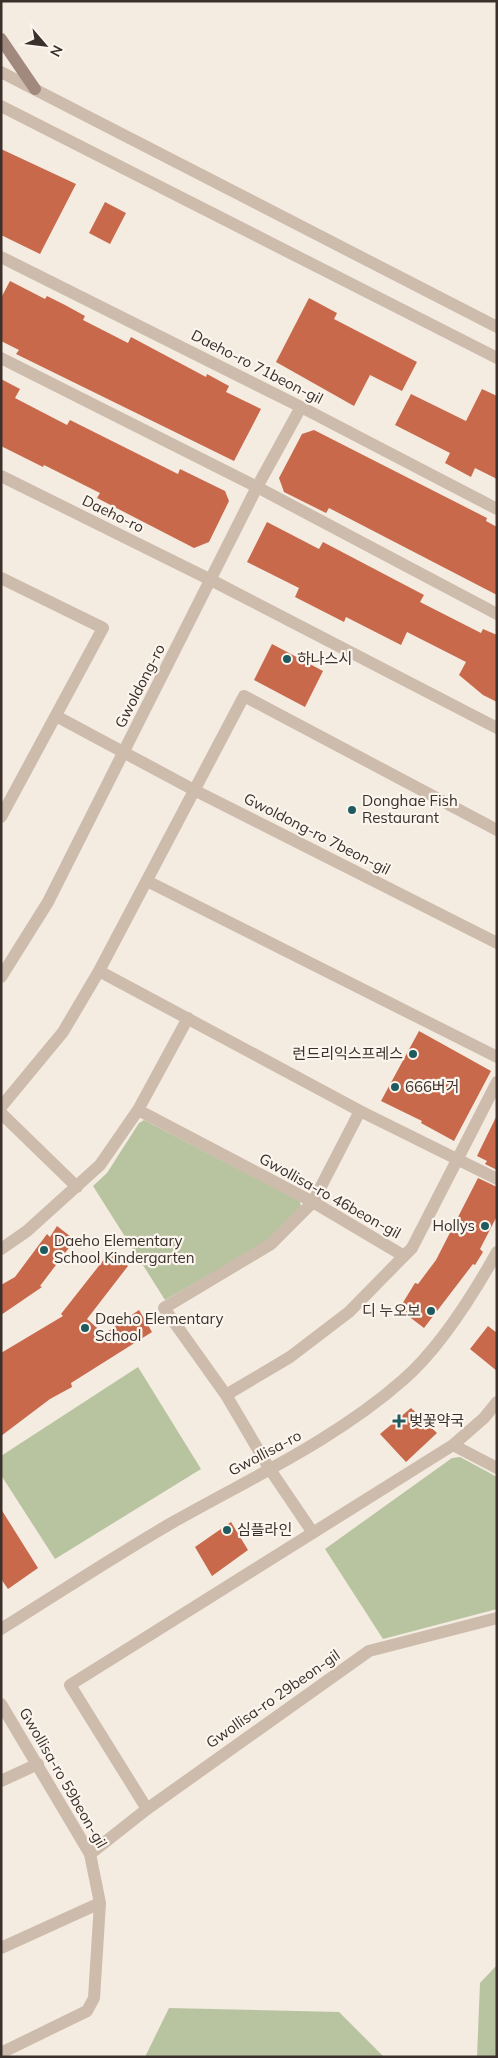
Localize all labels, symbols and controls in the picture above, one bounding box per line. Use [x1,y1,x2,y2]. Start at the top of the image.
north arrow [20,20,70,70]
text: N [46,42,67,60]
street label: Daeho-ro 71beon-gil [188,325,326,408]
street label: Daeho-ro [79,490,147,537]
street label: Gwoldong-ro [110,641,169,731]
place label: 하나스시 [297,649,352,668]
marker: 하나스시 [281,653,293,665]
street label: Gwoldong-ro 7beon-gil [241,788,394,879]
place label: Donghae Fish Restaurant [362,791,458,827]
marker: Donghae Fish Restaurant [346,804,358,816]
place label: 런드리익스프레스 [293,1044,403,1063]
marker: 런드리익스프레스 [407,1048,419,1060]
place label: 666버거 [405,1077,460,1096]
marker: 666버거 [389,1081,401,1093]
street label: Gwollisa-ro 46beon-gil [256,1149,404,1242]
place label: Hollys [433,1216,475,1235]
marker: Hollys [479,1220,491,1232]
place label: Daeho Elementary School Kindergarten [54,1231,195,1267]
marker: Daeho Elementary School Kindergarten [38,1244,50,1256]
place label: 디 누오보 [362,1301,421,1320]
marker: 디 누오보 [425,1305,437,1317]
place label: Daeho Elementary School [95,1309,223,1345]
marker: Daeho Elementary School [79,1322,91,1334]
place label: 벚꽃약국 [409,1411,464,1430]
marker: 벚꽃약국 [393,1415,405,1427]
street label: Gwollisa-ro [225,1425,305,1480]
place label: 심플라인 [237,1520,292,1539]
marker: 심플라인 [221,1524,233,1536]
street label: Gwollisa-ro 29beon-gil [202,1645,343,1752]
street label: Gwollisa-ro 59beon-gil [15,1704,111,1851]

